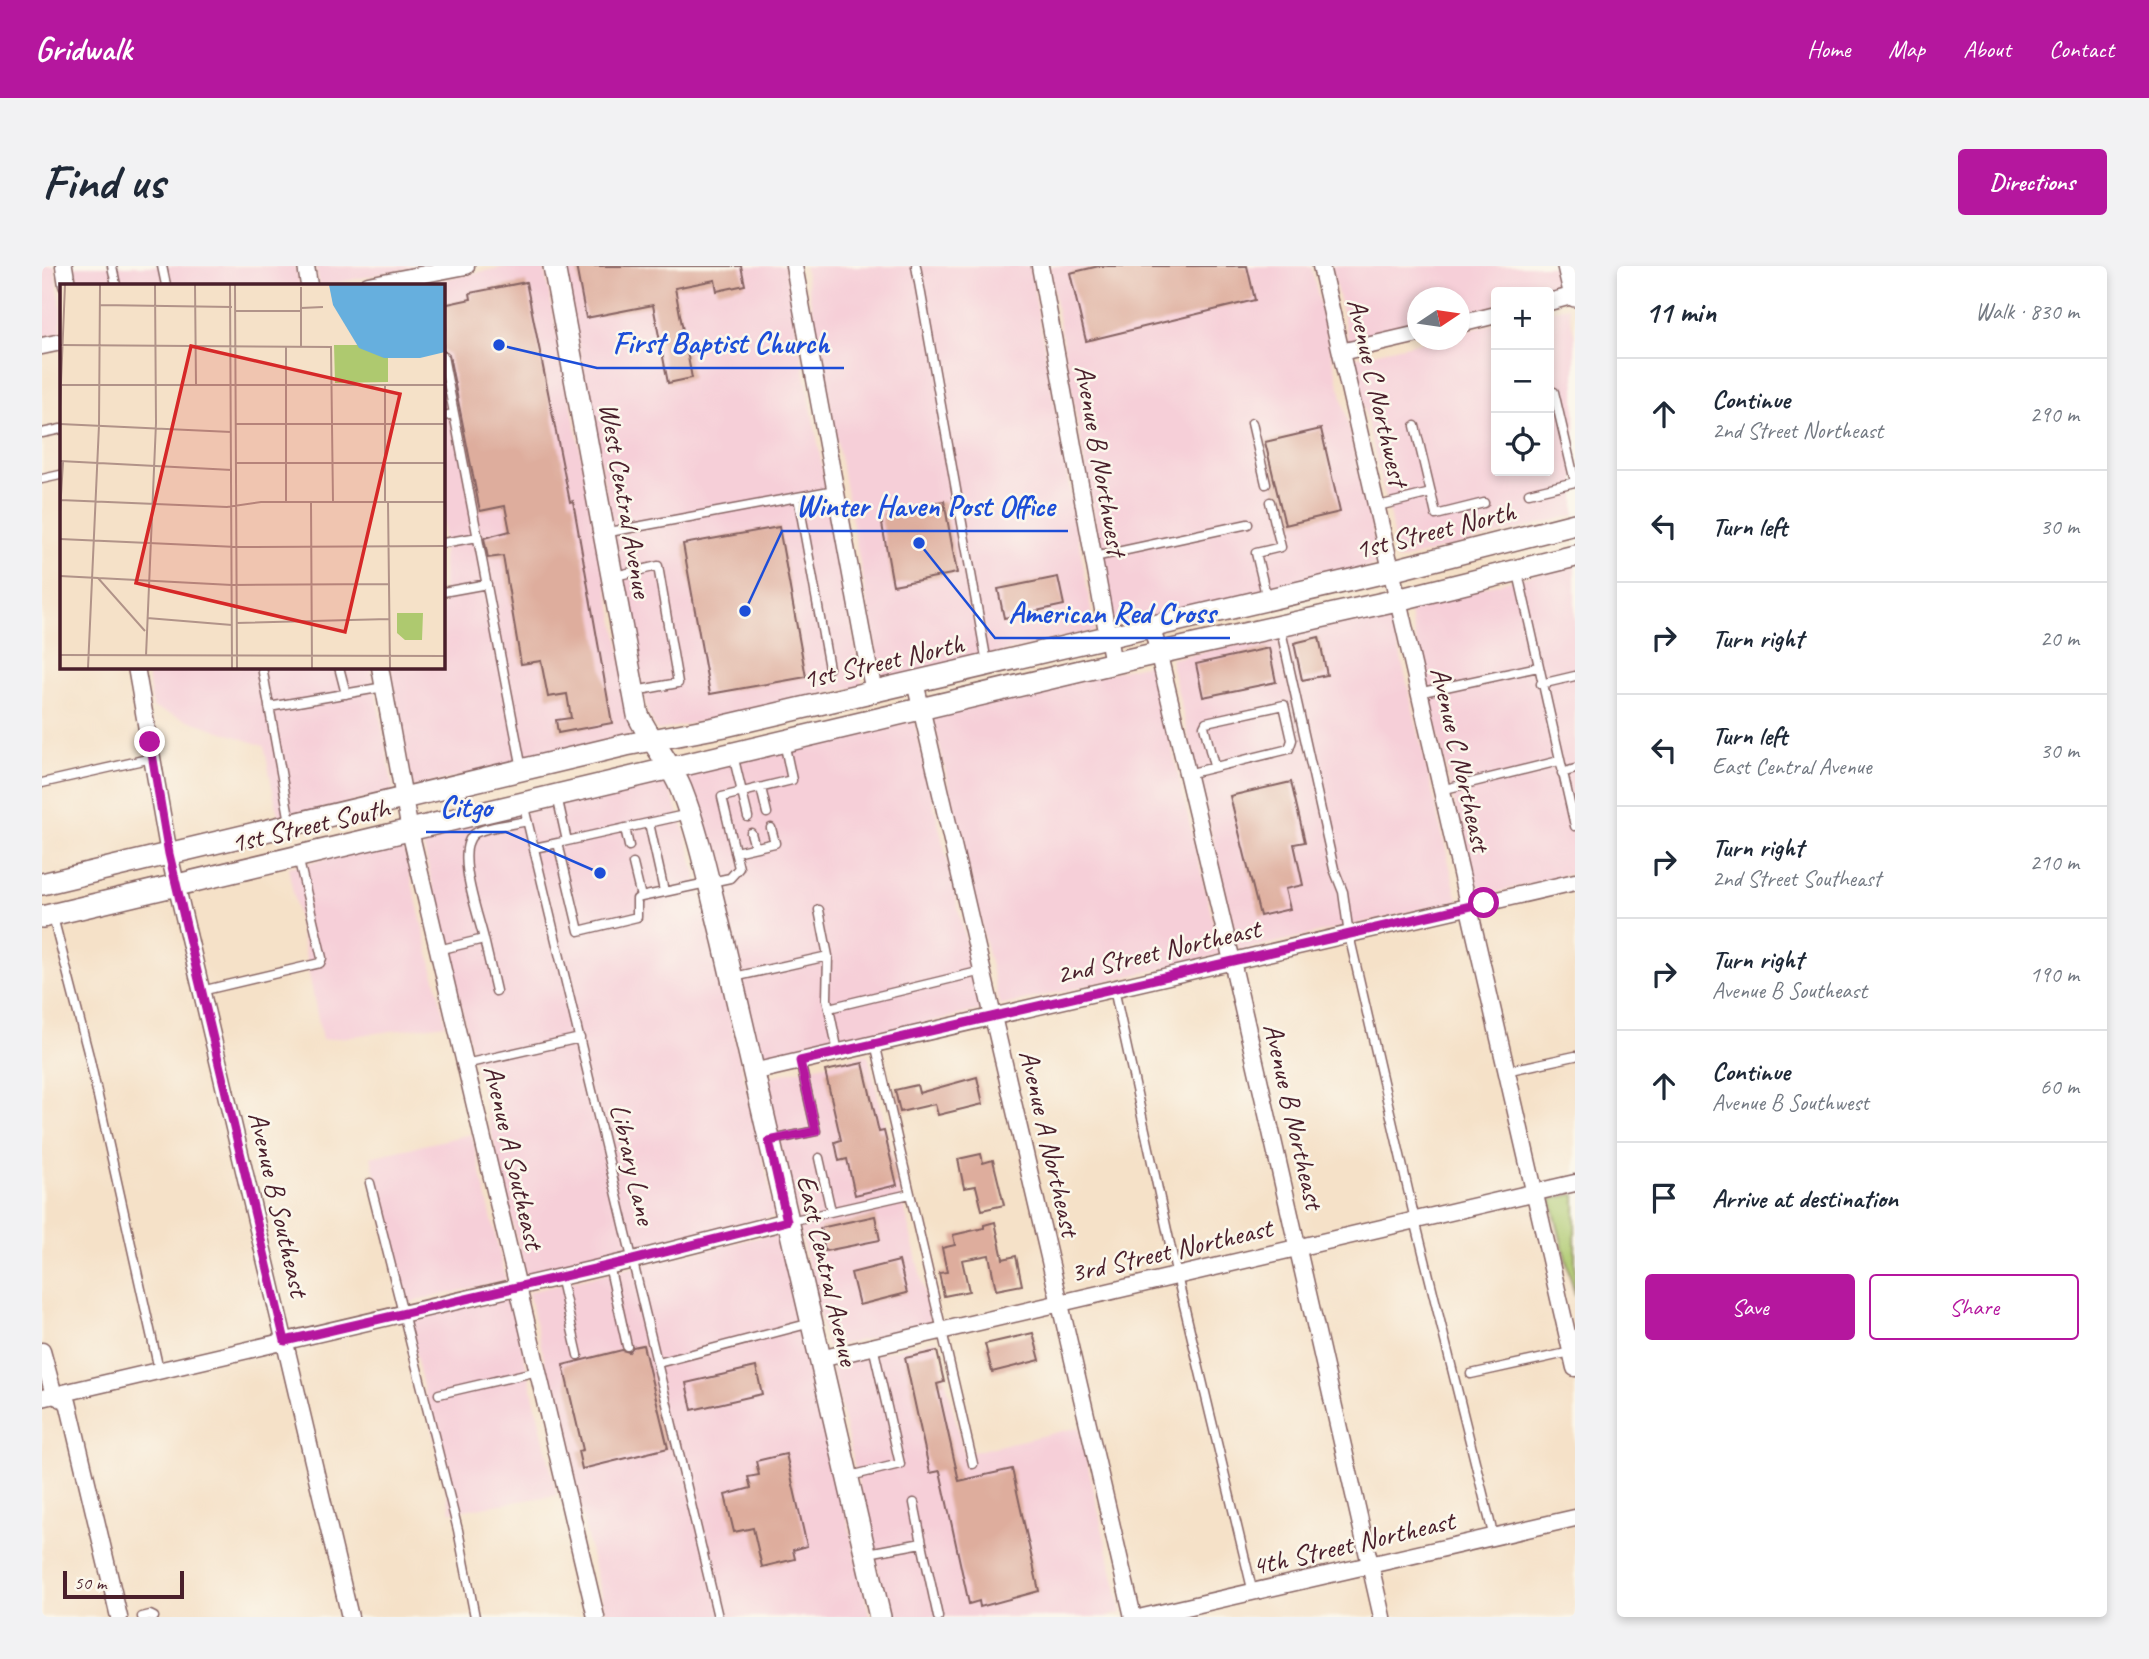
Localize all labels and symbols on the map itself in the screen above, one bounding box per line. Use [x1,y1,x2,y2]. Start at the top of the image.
inset map [60,284,444,668]
north arrow [1407,287,1470,350]
street label: Avenue C Northwest [1339,295,1417,493]
callout: First Baptist Church [597,317,844,368]
text: First Baptist Church [613,324,830,362]
street label: Avenue B Northwest [1067,362,1136,562]
street label: West Central Avenue [592,400,661,602]
callout: Winter Haven Post Office [782,480,1068,531]
text: Winter Haven Post Office [796,487,1057,525]
street label: 1st Street North [1351,493,1520,567]
callout: American Red Cross [995,587,1230,638]
text: American Red Cross [1009,594,1219,632]
street label: 1st Street North [799,625,968,697]
street label: Avenue C Northeast [1423,663,1500,857]
route end [134,726,165,757]
callout: Citgo [426,781,506,832]
text: Citgo [440,788,495,826]
street label: 1st Street South [227,789,395,860]
route start [1468,887,1499,918]
street label: 2nd Street Northeast [1053,910,1266,991]
street label: Avenue B Northeast [1256,1020,1333,1215]
street label: Avenue A Northeast [1012,1046,1089,1242]
street label: Avenue A Southeast [476,1062,553,1255]
street label: Library Lane [602,1100,664,1229]
street label: Avenue B Southeast [241,1108,318,1302]
street label: East Central Avenue [789,1171,867,1370]
street label: 3rd Street Northeast [1067,1209,1278,1290]
street label: 4th Street Northeast [1248,1502,1460,1583]
scale bar [63,1568,184,1600]

